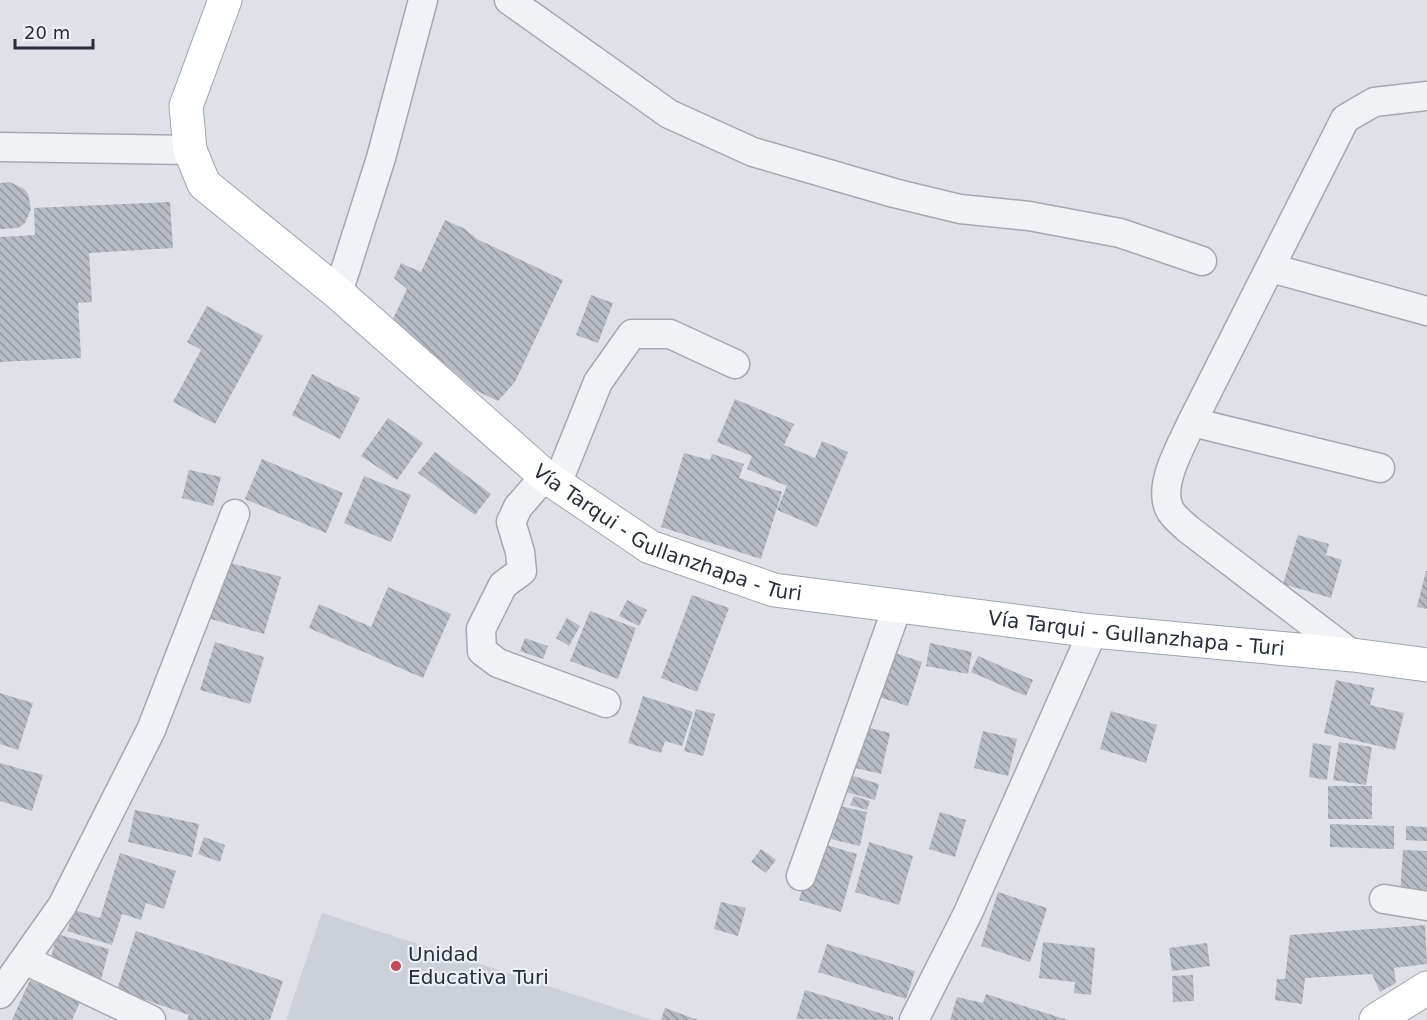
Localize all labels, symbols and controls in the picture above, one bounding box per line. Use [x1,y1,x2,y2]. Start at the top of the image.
scale bar [15,12,93,50]
text: 20 m [24,22,70,43]
street label: Vía Tarqui - Gullanzhapa - Turi [528,459,803,605]
street label: Vía Tarqui - Gullanzhapa - Turi [987,606,1286,661]
place label: Unidad Educativa Turi [408,942,549,989]
marker: Unidad Educativa Turi [389,959,403,973]

